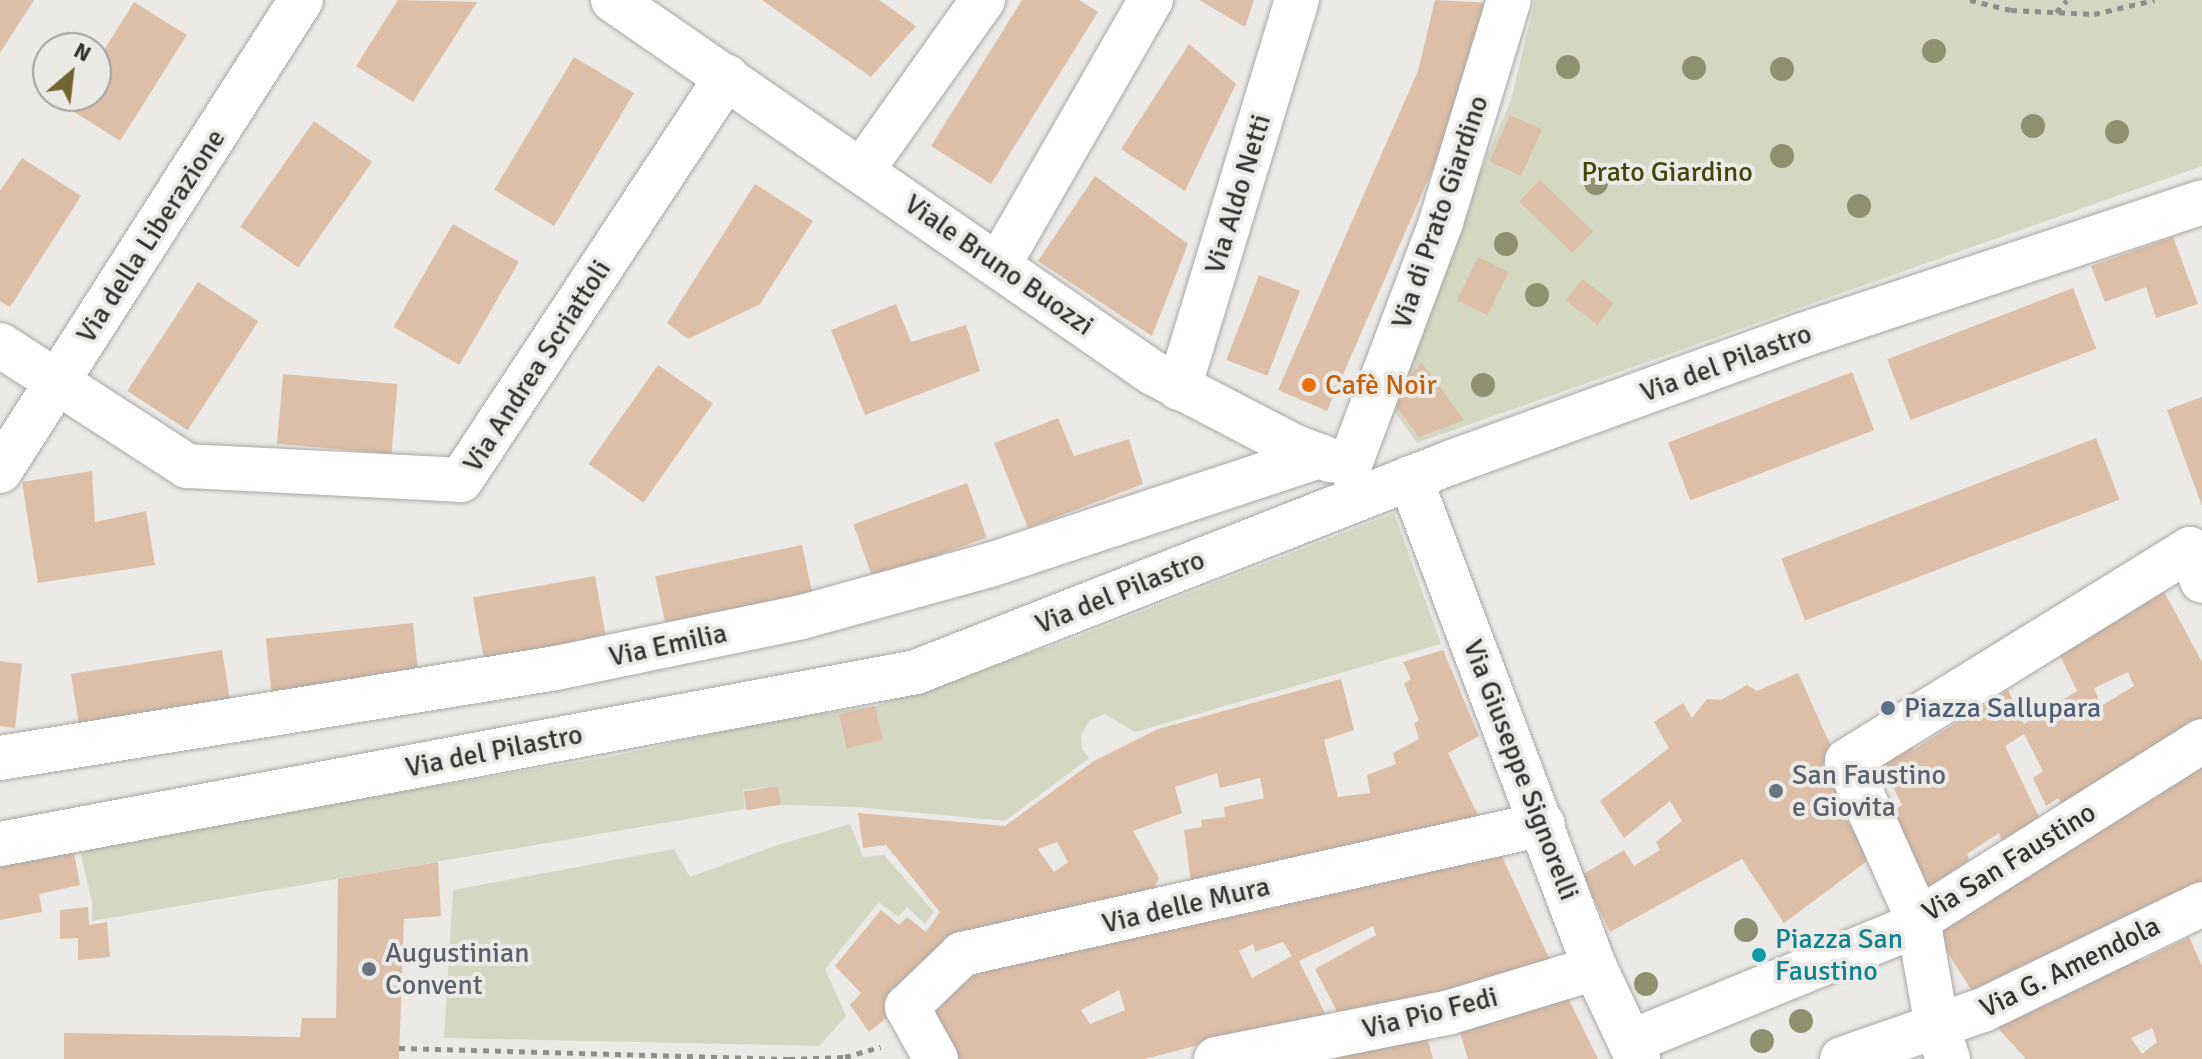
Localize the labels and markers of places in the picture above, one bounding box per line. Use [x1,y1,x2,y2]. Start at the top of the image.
place label: Cafè Noir [1325,368,1437,402]
marker: Cafè Noir [1300,376,1318,394]
place label: Piazza Sallupara [1904,691,2101,725]
marker: Piazza Sallupara [1879,699,1897,717]
place label: San Faustino e Giovita [1792,758,1946,824]
marker: San Faustino e Giovita [1767,782,1785,800]
place label: Piazza San Faustino [1775,922,1903,988]
place label: Augustinian Convent [385,936,529,1002]
marker: Piazza San Faustino [1750,946,1768,964]
marker: Augustinian Convent [360,960,378,978]

